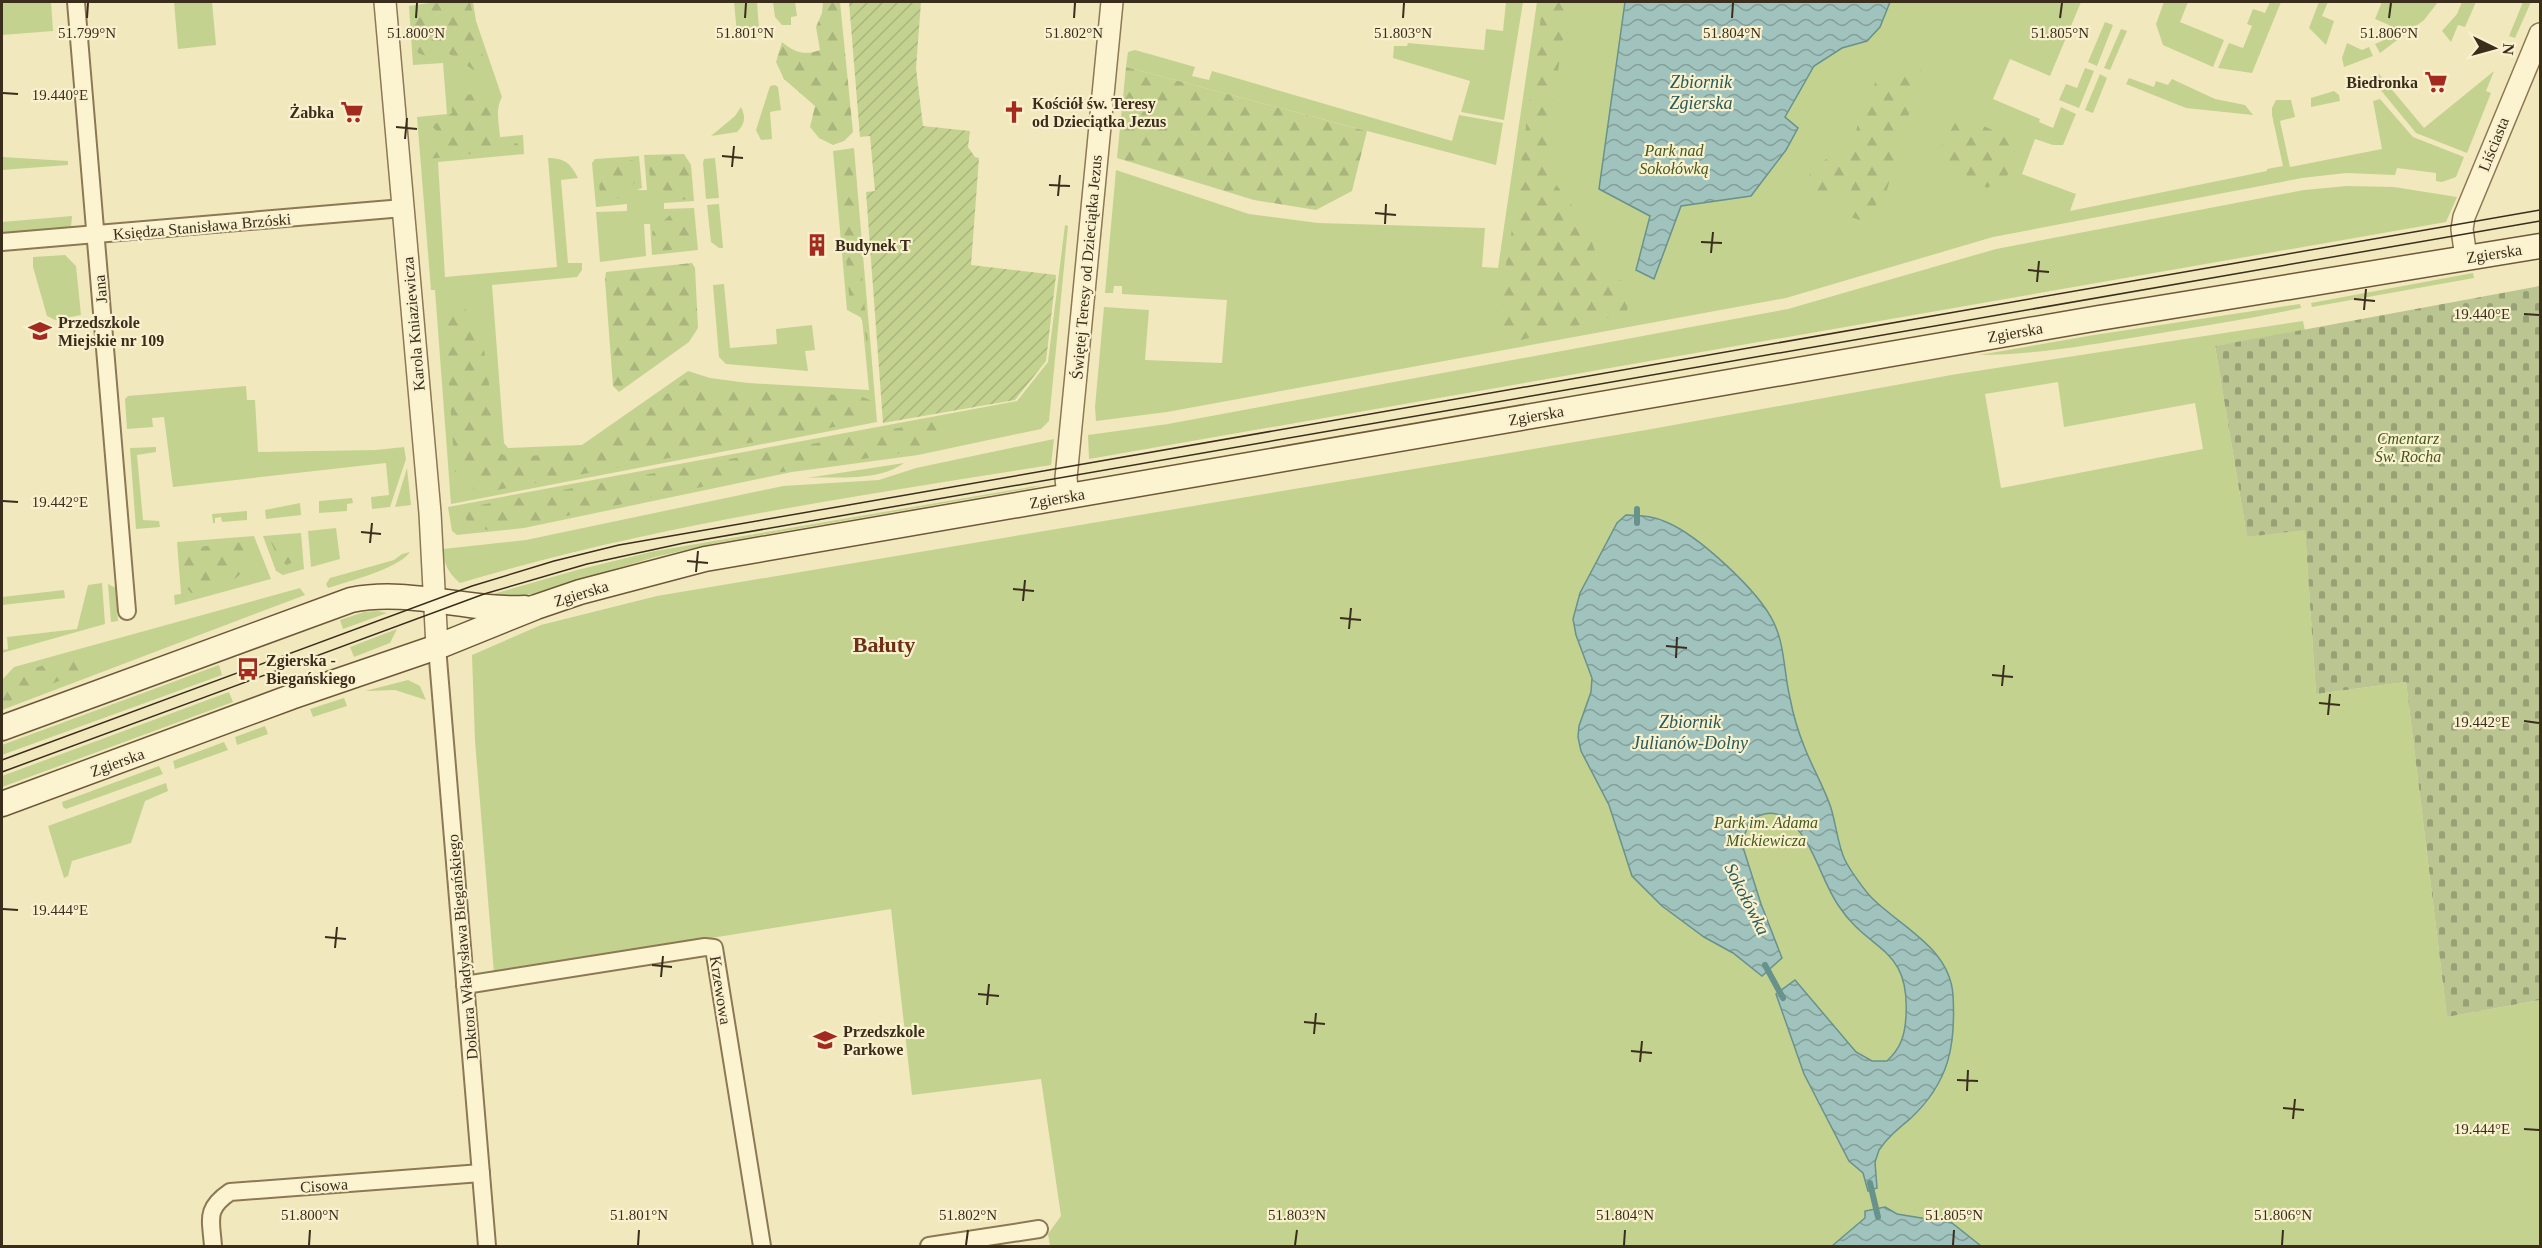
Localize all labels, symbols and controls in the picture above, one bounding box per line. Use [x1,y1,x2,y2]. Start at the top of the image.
north arrow [2464,18,2524,78]
text: 51.799°N [58,25,116,41]
text: 51.800°N [387,25,445,41]
text: 51.801°N [716,25,774,41]
text: 51.802°N [1045,25,1103,41]
text: 51.803°N [1374,25,1432,41]
text: 51.804°N [1703,25,1761,41]
text: 51.805°N [2031,25,2089,41]
text: 51.806°N [2360,25,2418,41]
text: N [2499,43,2517,56]
supermarket icon: Biedronka [2423,69,2449,95]
water label: Zbiornik Zgierska [1670,72,1733,113]
place label: Biedronka [2346,74,2418,91]
text: 19.440°E [32,87,88,103]
place label: Kościół św. Teresy od Dzieciątka Jezus [1032,95,1166,131]
supermarket icon: Żabka [339,99,365,125]
church icon: Kościół św. Teresy od Dzieciątka Jezus [1001,99,1027,125]
place label: Żabka [290,103,334,121]
street label: Liściasta [2475,115,2512,174]
park label: Park nad Sokołówką [1639,142,1709,178]
street label: Świętej Teresy od Dzieciątka Jezus [1067,154,1106,380]
street label: Księdza Stanisława Brzóski [112,210,292,244]
building icon: Budynek T [804,232,830,258]
place label: Budynek T [835,237,911,255]
street label: Zgierska [2465,241,2523,267]
street label: Karola Kniaziewicza [399,256,428,392]
street label: Jana [91,274,110,304]
text: 19.440°E [2454,306,2510,322]
place label: Przedszkole Miejskie nr 109 [58,314,164,350]
school or university icon: Przedszkole Miejskie nr 109 [27,318,53,344]
street label: Zgierska [1986,319,2044,347]
street label: Zgierska [1507,402,1565,430]
park label: Cmentarz Św. Rocha [2375,430,2441,465]
street label: Zgierska [1028,485,1086,513]
text: 19.442°E [32,494,88,510]
street label: Zgierska [552,577,611,611]
district label: Bałuty [853,632,915,657]
place label: Zgierska - Biegańskiego [266,652,356,688]
bus stop icon: Zgierska - Biegańskiego [235,656,261,682]
water label: Zbiornik Julianów-Dolny [1632,712,1748,753]
text: 19.442°E [2454,714,2510,730]
street label: Zgierska [88,745,147,781]
park label: Park im. Adama Mickiewicza [1713,814,1818,849]
street label: Doktora Władysława Biegańskiego [444,833,482,1060]
water label: Sokołówka [1720,860,1774,938]
text: 19.444°E [32,902,88,918]
street label: Krzewowa [707,955,734,1026]
place label: Przedszkole Parkowe [843,1023,925,1058]
school or university icon: Przedszkole Parkowe [812,1027,838,1053]
text: 19.444°E [2454,1121,2510,1137]
street label: Cisowa [300,1175,349,1196]
text: 51.800°N [281,1207,339,1223]
text: 51.801°N [610,1207,668,1223]
text: 51.802°N [939,1207,997,1223]
text: 51.803°N [1268,1207,1326,1223]
text: 51.804°N [1596,1207,1654,1223]
text: 51.805°N [1925,1207,1983,1223]
text: 51.806°N [2254,1207,2312,1223]

